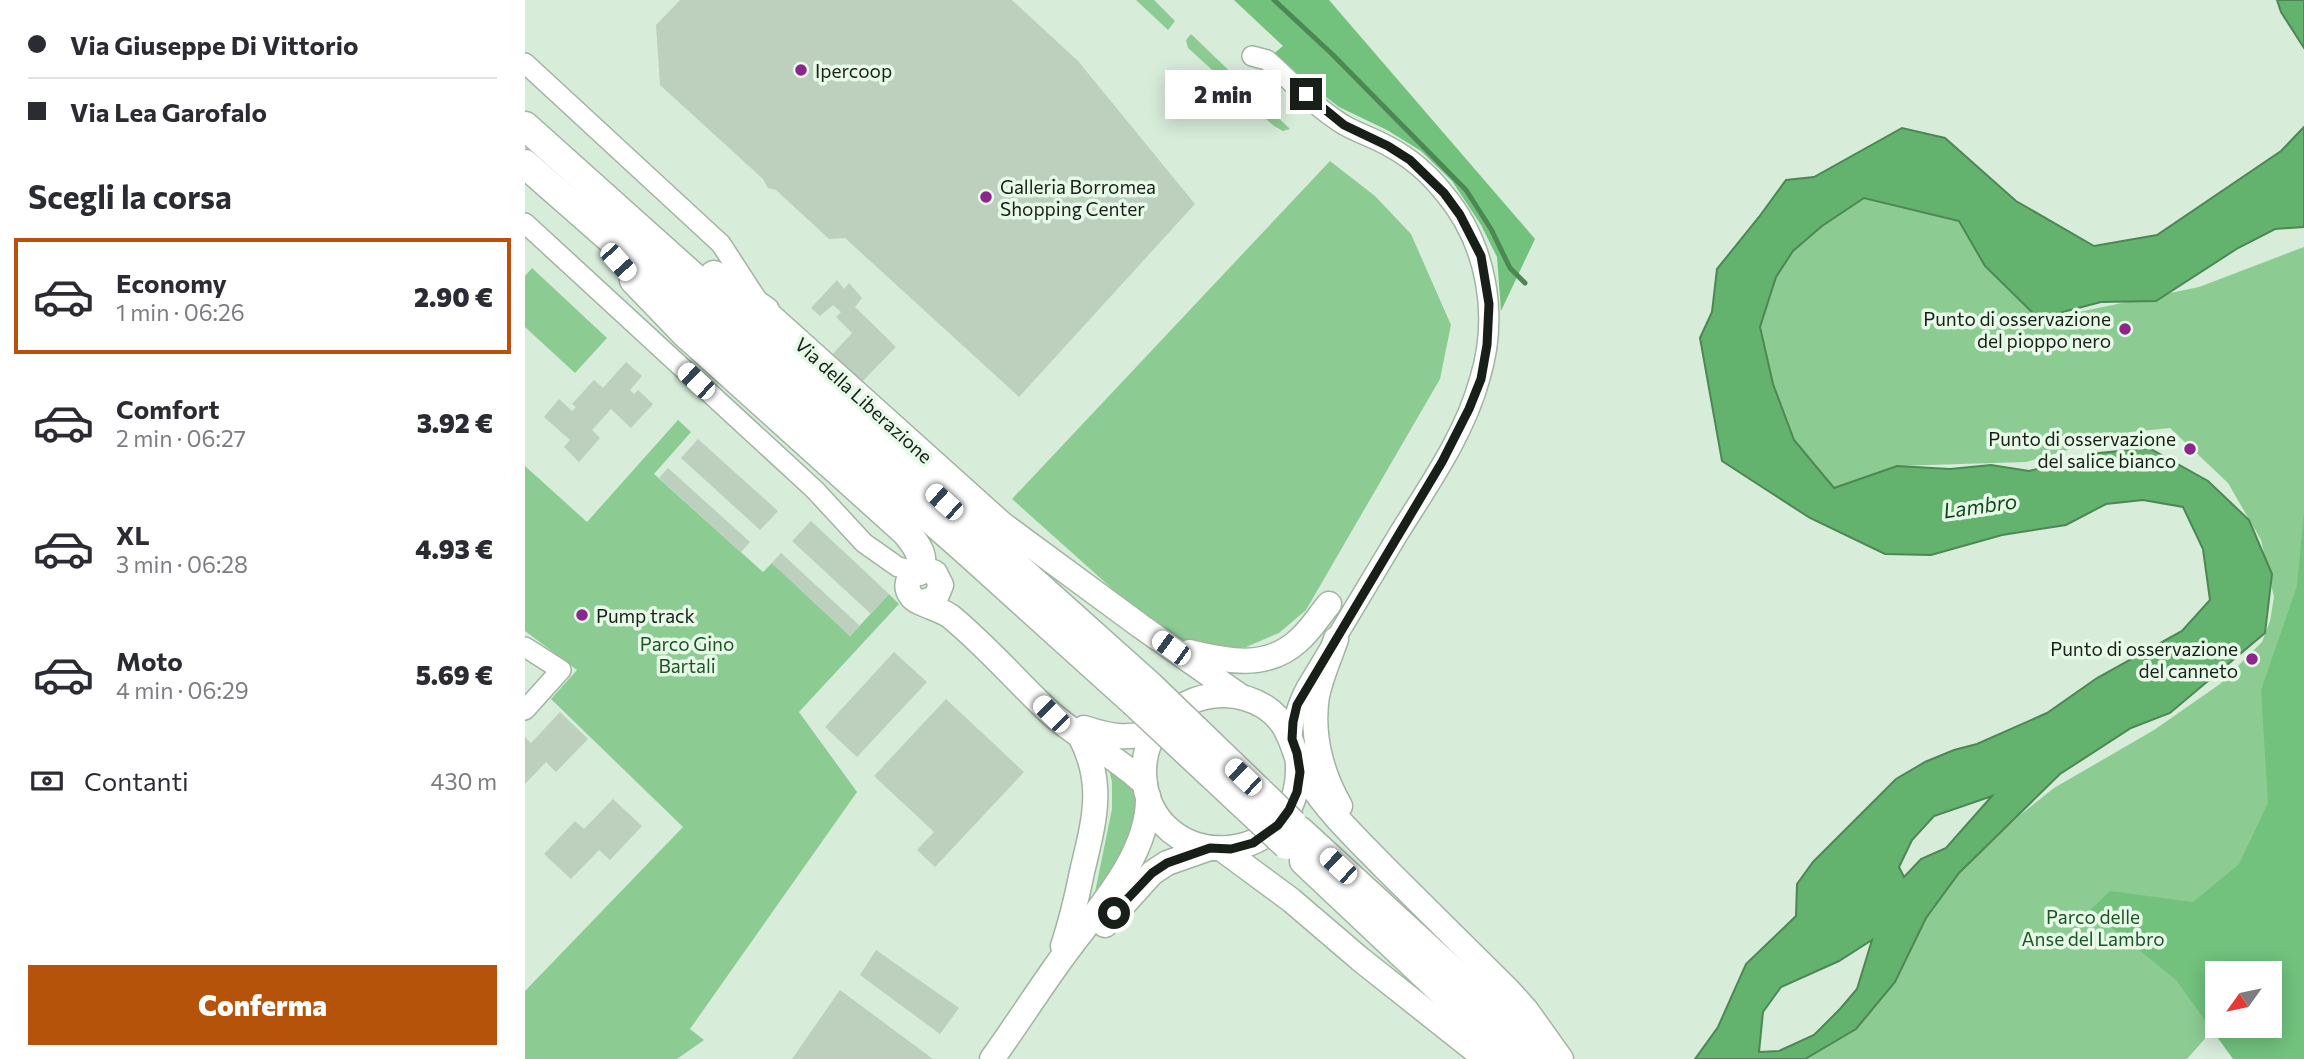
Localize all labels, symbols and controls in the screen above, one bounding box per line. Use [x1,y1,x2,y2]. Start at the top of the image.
text: Via Giuseppe Di Vittorio [70,29,359,60]
place label: Ipercoop [815,59,892,82]
marker: Ipercoop [793,62,809,78]
callout: 2 min [1166,70,1281,119]
route end [1290,78,1322,110]
text: 2 min [1194,80,1252,108]
text: Via Lea Garofalo [70,96,267,127]
place label: Galleria Borromea Shopping Center [1000,175,1156,220]
text: Scegli la corsa [28,176,232,216]
marker: Galleria Borromea Shopping Center [978,189,994,205]
car [597,239,640,285]
icon: car [32,265,95,328]
text: Economy [116,267,227,298]
text: 2.90 € [414,281,493,312]
text: 1 min · 06:26 [116,298,245,326]
place label: Punto di osservazione del pioppo nero [1923,307,2111,352]
marker: Punto di osservazione del pioppo nero [2117,321,2133,337]
street label: Via della Liberazione [791,332,937,468]
car [674,359,719,403]
icon: car [32,391,95,454]
text: Comfort [116,393,219,424]
text: 3.92 € [417,407,493,438]
text: 2 min · 06:27 [116,424,246,452]
place label: Punto di osservazione del salice bianco [1988,427,2176,472]
marker: Punto di osservazione del salice bianco [2182,441,2198,457]
car [922,480,967,524]
water label: Lambro [1941,487,2019,523]
icon: car [32,517,95,580]
text: XL [116,519,150,550]
text: 4.93 € [415,533,493,564]
text: 3 min · 06:28 [116,550,248,578]
place label: Pump track [596,604,695,627]
marker: Pump track [574,607,590,623]
car [1148,627,1195,669]
park label: Parco Gino Bartali [640,632,734,677]
place label: Punto di osservazione del canneto [2050,637,2238,682]
icon: car [32,643,95,706]
text: Moto [116,645,183,676]
marker: Punto di osservazione del canneto [2244,651,2260,667]
text: 5.69 € [416,659,493,690]
text: 4 min · 06:29 [116,676,249,704]
car [1029,692,1074,736]
car [1221,755,1266,799]
icon: cash [28,762,66,800]
text: Contanti [84,765,189,796]
text: 430 m [431,767,497,795]
car [1316,844,1361,888]
route start [1098,897,1130,929]
park label: Parco delle Anse del Lambro [2021,905,2165,950]
north arrow [2205,961,2282,1038]
map controls [2205,961,2282,1038]
button: Conferma [28,965,497,1045]

